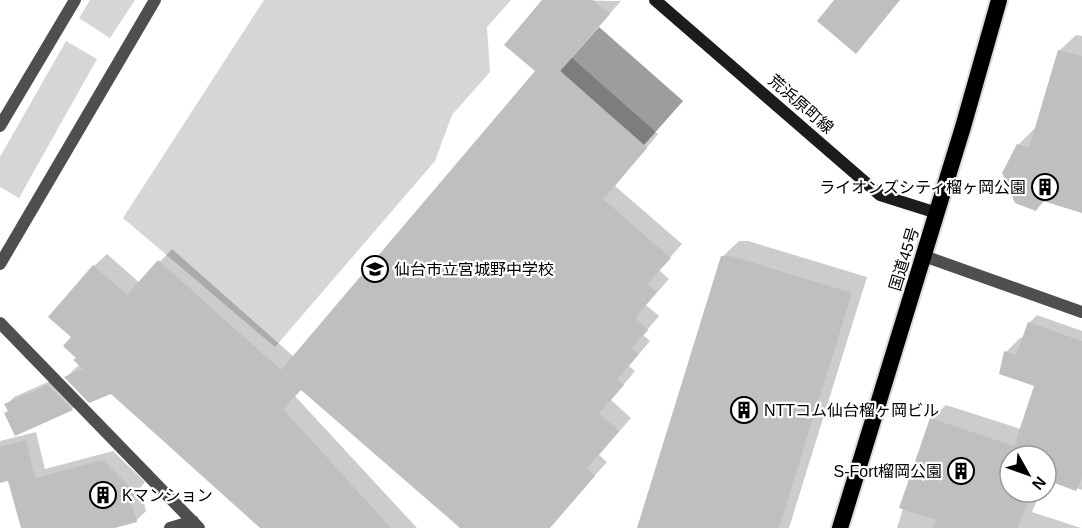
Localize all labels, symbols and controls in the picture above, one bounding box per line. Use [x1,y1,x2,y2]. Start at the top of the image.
street label: 荒浜原町線 [765,71,837,137]
building icon: ライオンズシティ榴ヶ岡公園 [1030,172,1060,202]
place label: ライオンズシティ榴ヶ岡公園 [819,179,1026,196]
street label: 国道45号 [886,225,922,293]
school or university icon: 仙台市立宮城野中学校 [360,254,390,284]
place label: 仙台市立宮城野中学校 [394,261,554,278]
building icon: NTTコム仙台榴ヶ岡ビル [729,395,759,425]
place label: NTTコム仙台榴ヶ岡ビル [764,402,939,419]
north arrow [998,444,1058,504]
building icon: S-Fort榴岡公園 [946,456,976,486]
place label: S-Fort榴岡公園 [834,463,942,480]
text: N [1029,473,1049,493]
building icon: Kマンション [88,480,118,510]
place label: Kマンション [122,487,213,504]

